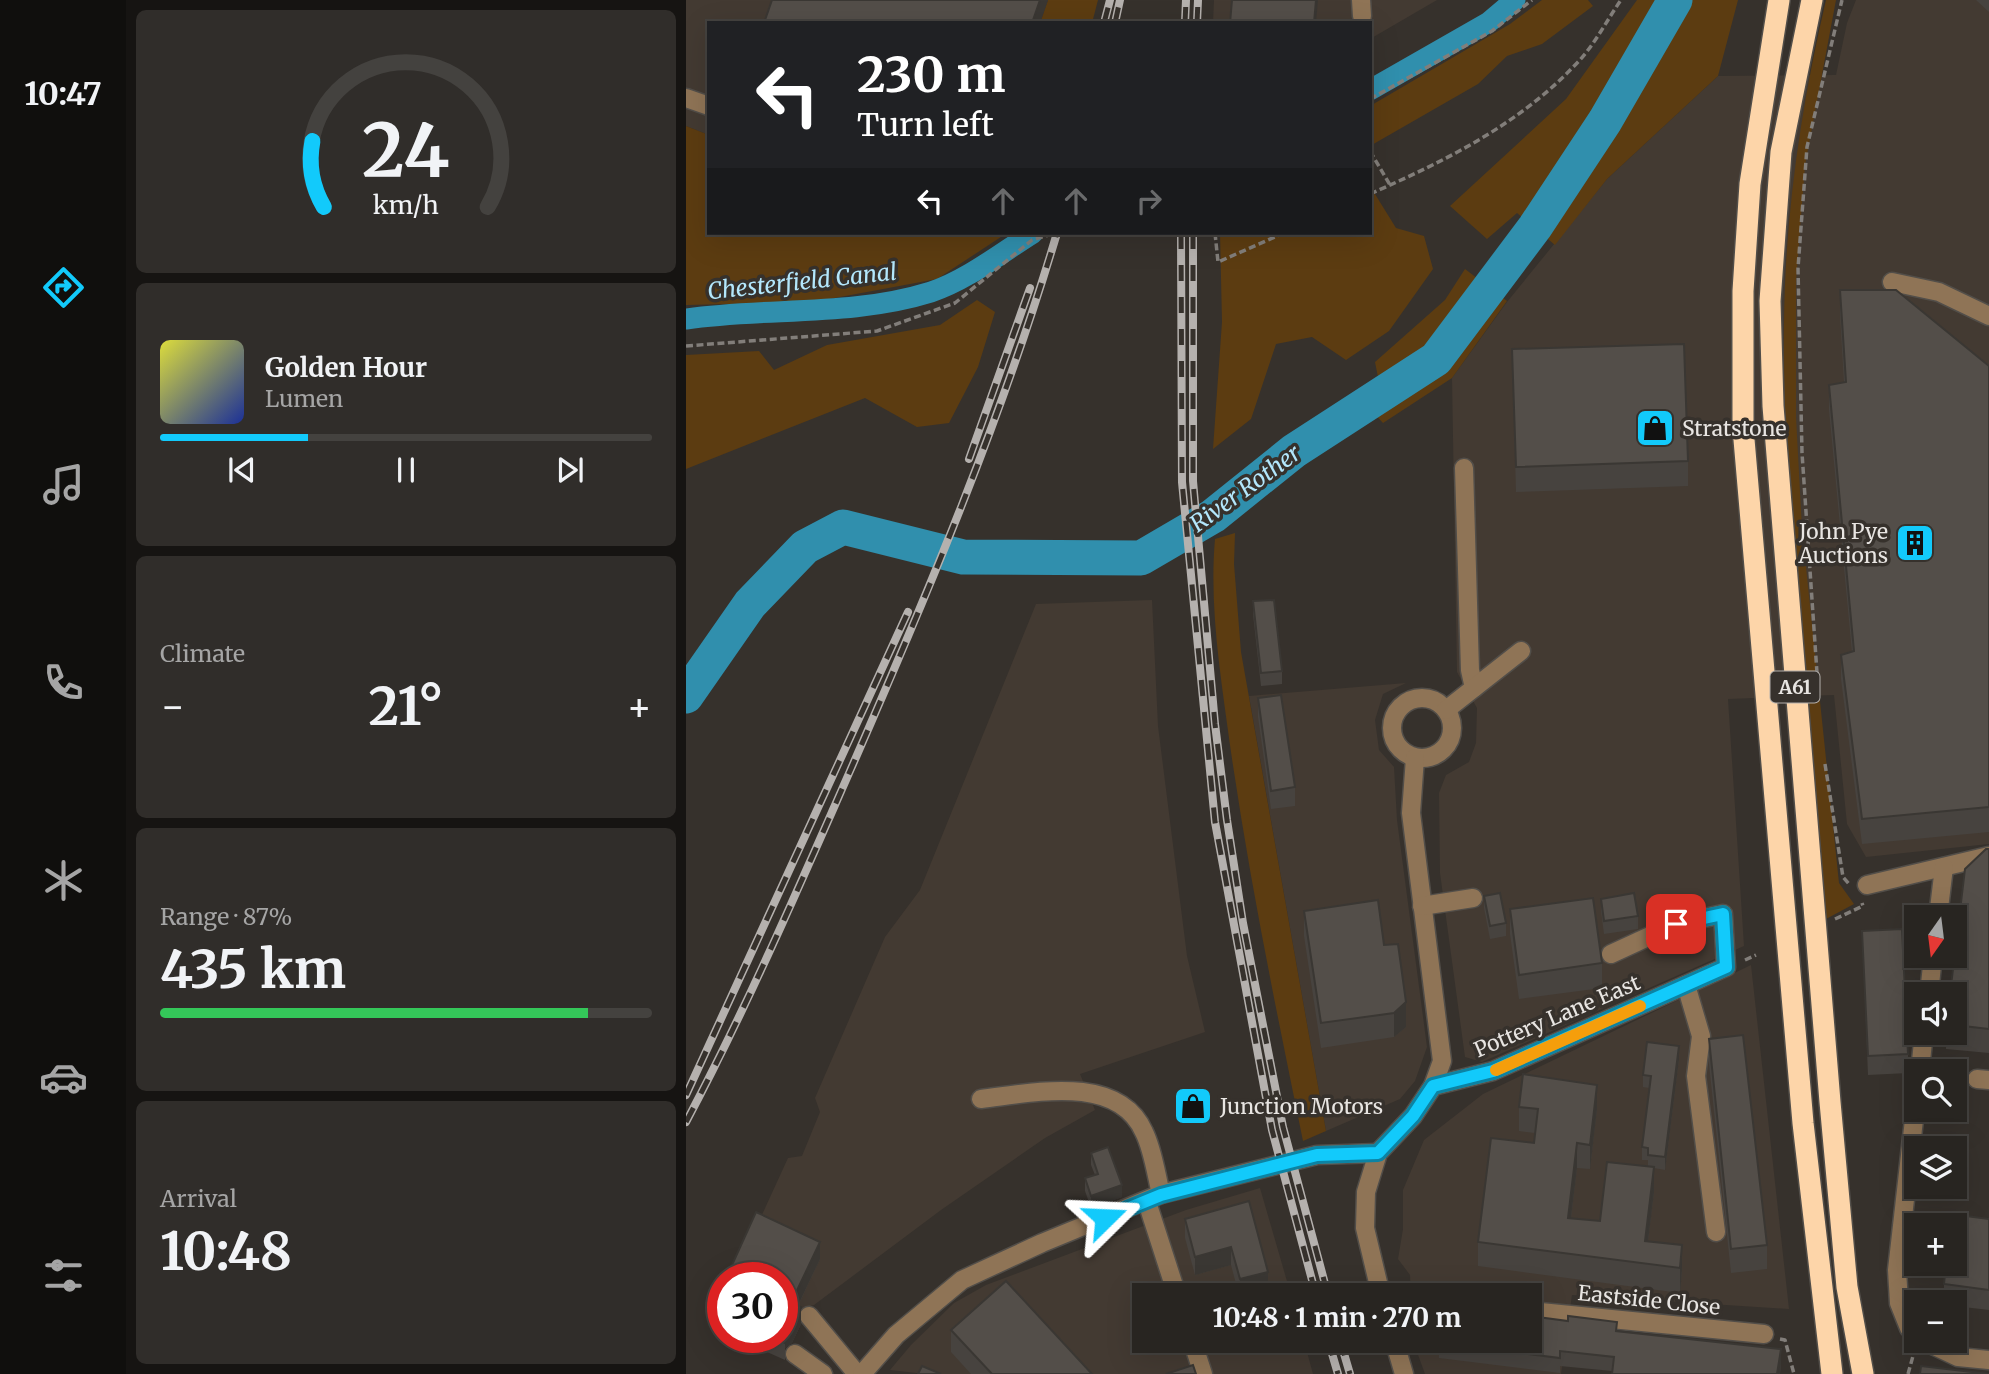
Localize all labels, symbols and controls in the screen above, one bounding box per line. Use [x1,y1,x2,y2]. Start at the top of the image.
text: 230 m [857,44,1005,105]
icon: left [742,49,833,140]
text: 10:47 [24,74,102,114]
text: Turn left [857,105,994,145]
text: 24 [362,106,450,198]
icon: left [911,182,949,220]
icon: ahead [984,182,1022,220]
icon: ahead [1057,182,1095,220]
icon: right [1130,182,1168,220]
text: km/h [373,189,439,221]
water label: Chesterfield Canal [706,257,898,305]
icon: directions [39,263,88,312]
text: Golden Hour [265,351,427,384]
text: Lumen [265,384,343,413]
shop icon: Stratstone [1634,407,1676,449]
place label: Stratstone [1682,415,1786,442]
water label: River Rother [1184,438,1306,538]
icon: previous [223,451,261,489]
icon: pause [387,451,425,489]
icon: next [551,451,589,489]
icon: music [39,460,88,509]
place label: John Pye Auctions [1797,518,1888,569]
building icon: John Pye Auctions [1894,522,1936,564]
text: Climate [160,639,245,668]
icon: phone [39,658,88,707]
road number: A61 [1770,672,1820,702]
text: 21° [368,674,444,739]
text: − [160,683,185,730]
text: + [627,683,652,730]
icon: climate [39,856,88,905]
pin [1646,894,1706,954]
text: Range · 87% [160,902,292,931]
icon: arrive [1657,905,1695,943]
north arrow [1904,905,1967,968]
map controls [1904,905,1967,1353]
text: 435 km [160,937,346,1002]
street label: Pottery Lane East [1470,969,1644,1063]
button: sound [1904,982,1967,1045]
icon: car [39,1053,88,1102]
button: search [1904,1059,1967,1122]
shop icon: Junction Motors [1172,1085,1214,1127]
place label: Junction Motors [1219,1093,1383,1120]
button: layers [1904,1136,1967,1199]
position arrow [1068,1181,1142,1255]
text: Arrival [160,1184,237,1213]
button: + [1904,1213,1967,1276]
text: 10:48 [160,1219,292,1284]
icon: filters [39,1251,88,1300]
speed limit sign: 30 [707,1262,798,1353]
street label: Eastside Close [1576,1279,1722,1321]
button: − [1904,1290,1967,1353]
text: 10:48 · 1 min · 270 m [1213,1301,1461,1334]

